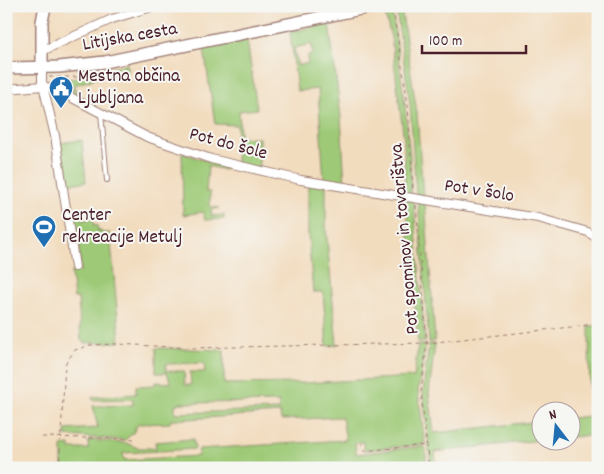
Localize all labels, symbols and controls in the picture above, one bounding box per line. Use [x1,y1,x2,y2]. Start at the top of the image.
street label: Litijska cesta [81,16,181,60]
scale bar [422,22,525,54]
text: 100 m [429,31,462,53]
place label: Mestna občina Ljubljana [78,64,181,113]
public building icon: Mestna občina Ljubljana [48,75,74,109]
street label: Pot do šole [186,122,270,168]
street label: Pot spominov in tovarištva [384,142,428,335]
street label: Pot v šolo [442,173,516,211]
place label: Center rekreacije Metulj [62,203,183,252]
sports icon: Center rekreacije Metulj [31,214,57,248]
north arrow [532,402,582,452]
text: N [547,405,559,426]

